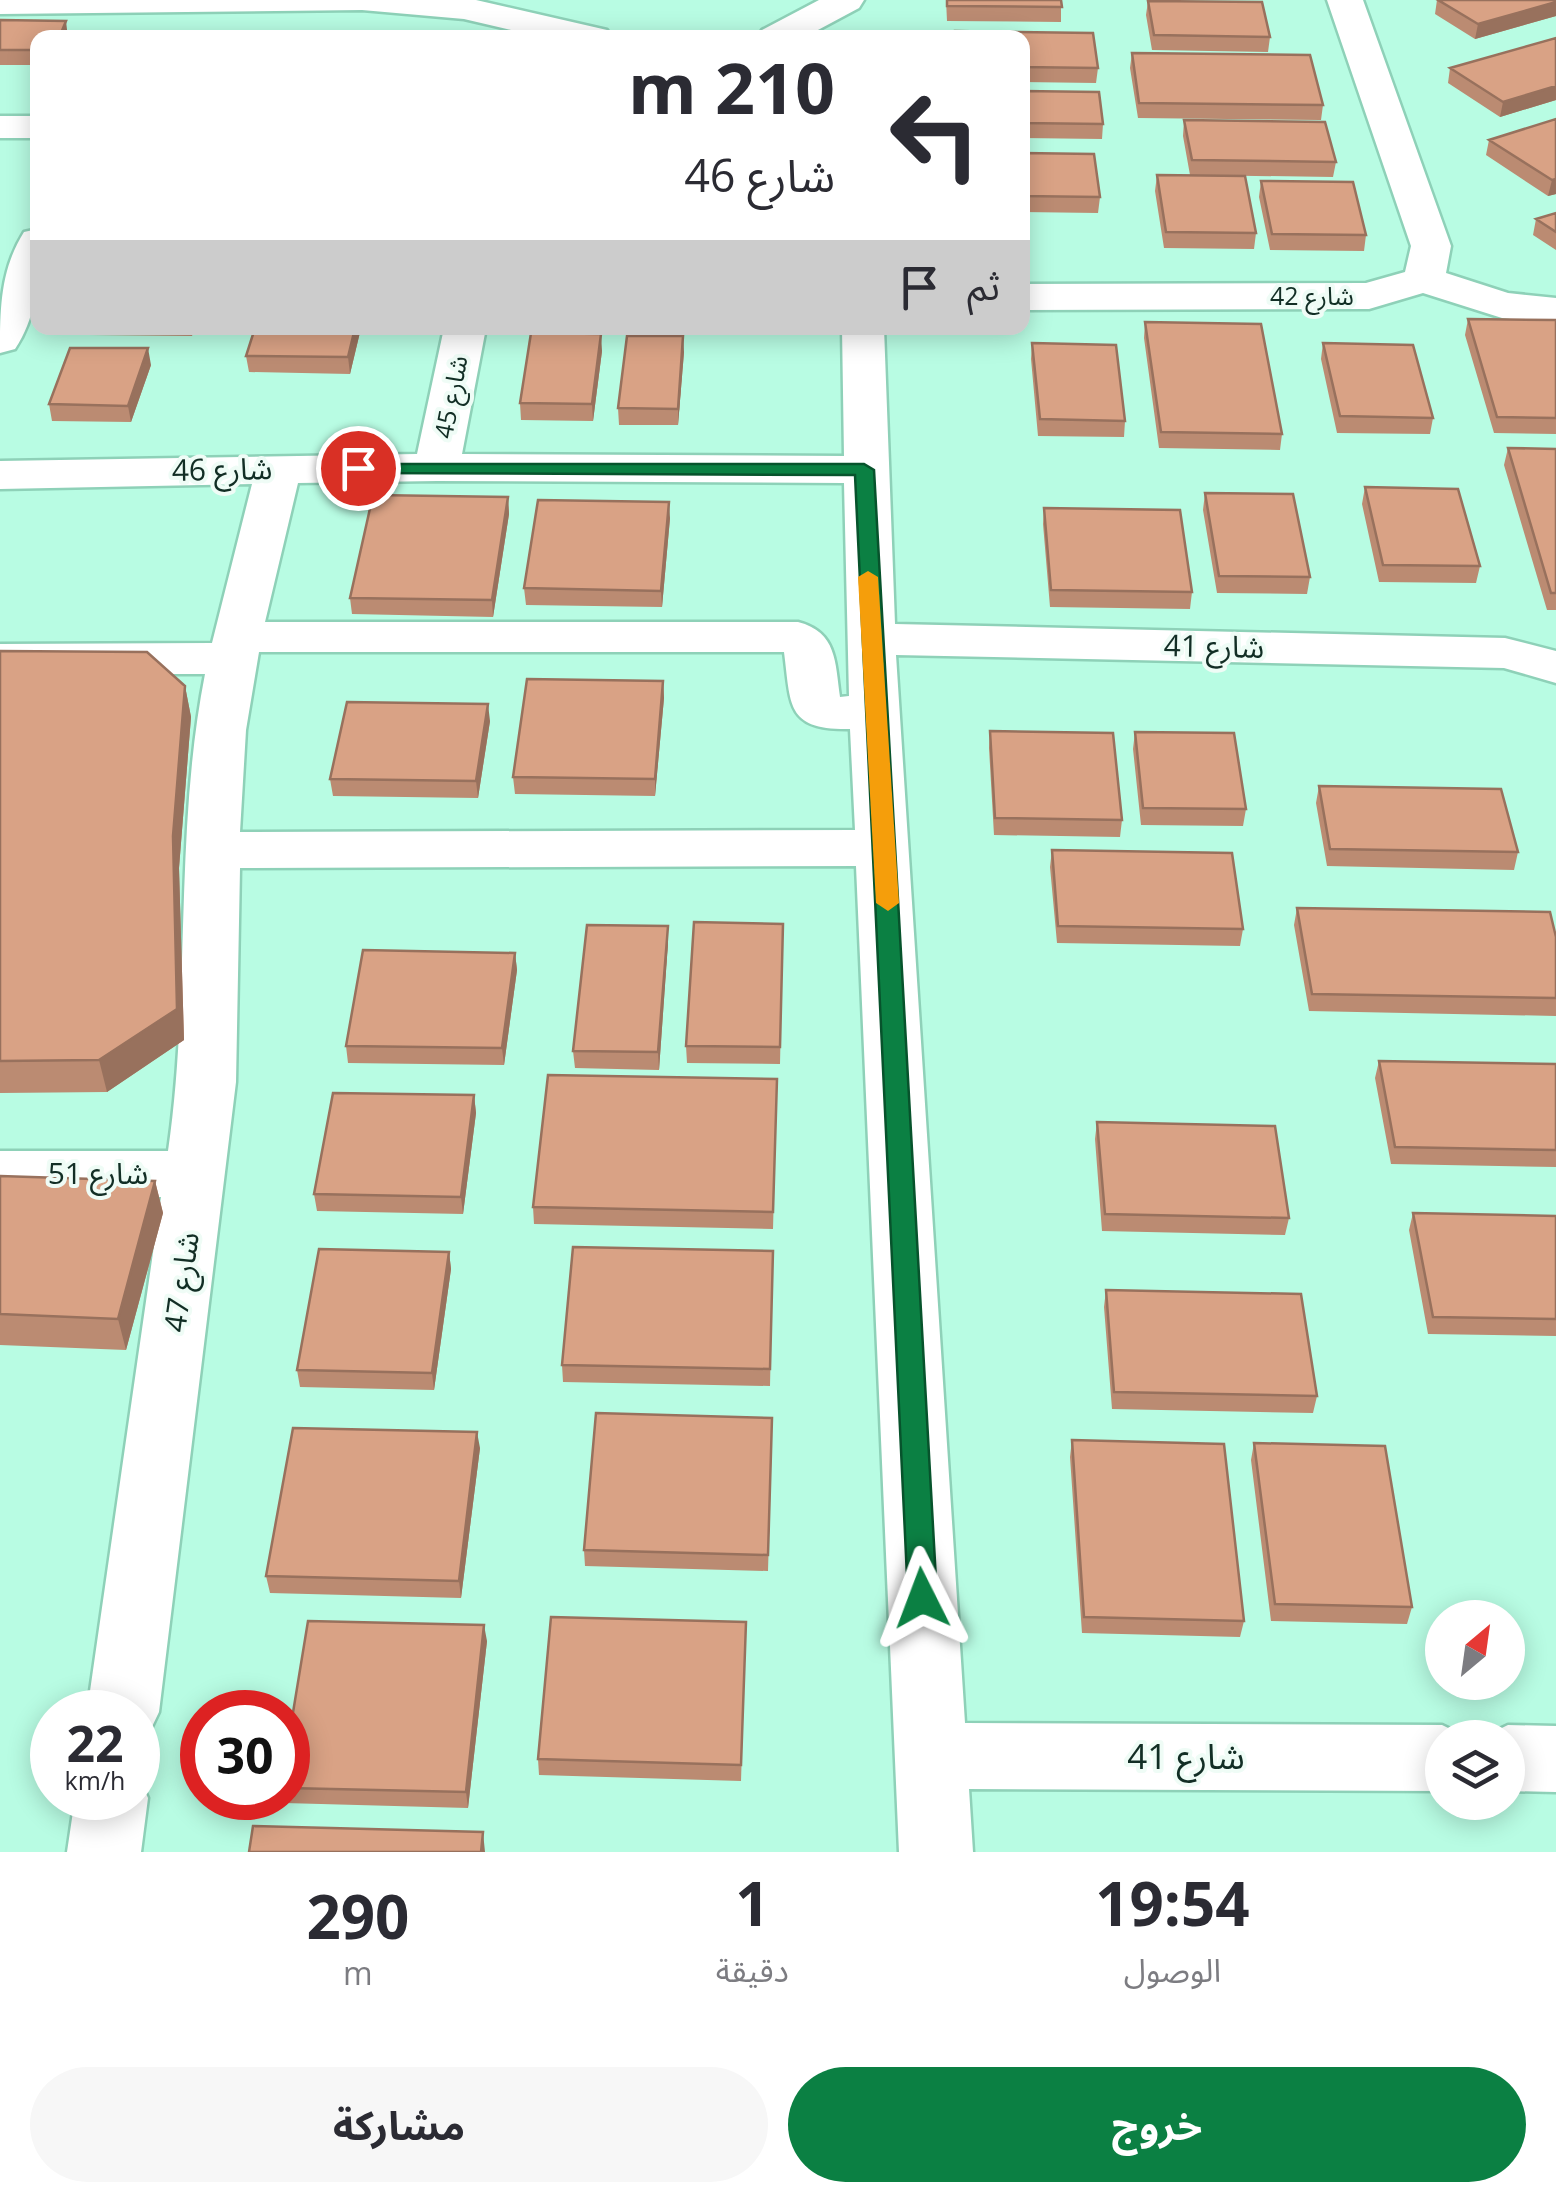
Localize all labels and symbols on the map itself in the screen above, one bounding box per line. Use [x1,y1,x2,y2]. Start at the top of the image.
street label: شارع 42 [1270,278,1354,315]
street label: شارع 45 [425,352,478,442]
pin [316,426,401,511]
street label: شارع 46 [171,447,273,493]
street label: شارع 41 [1163,624,1265,670]
street label: شارع 51 [48,1152,148,1196]
street label: شارع 47 [153,1229,211,1335]
position arrow [870,1546,974,1650]
north arrow [1425,1600,1525,1700]
speed limit sign: 30 [180,1690,310,1820]
street label: شارع 41 [1127,1732,1245,1783]

